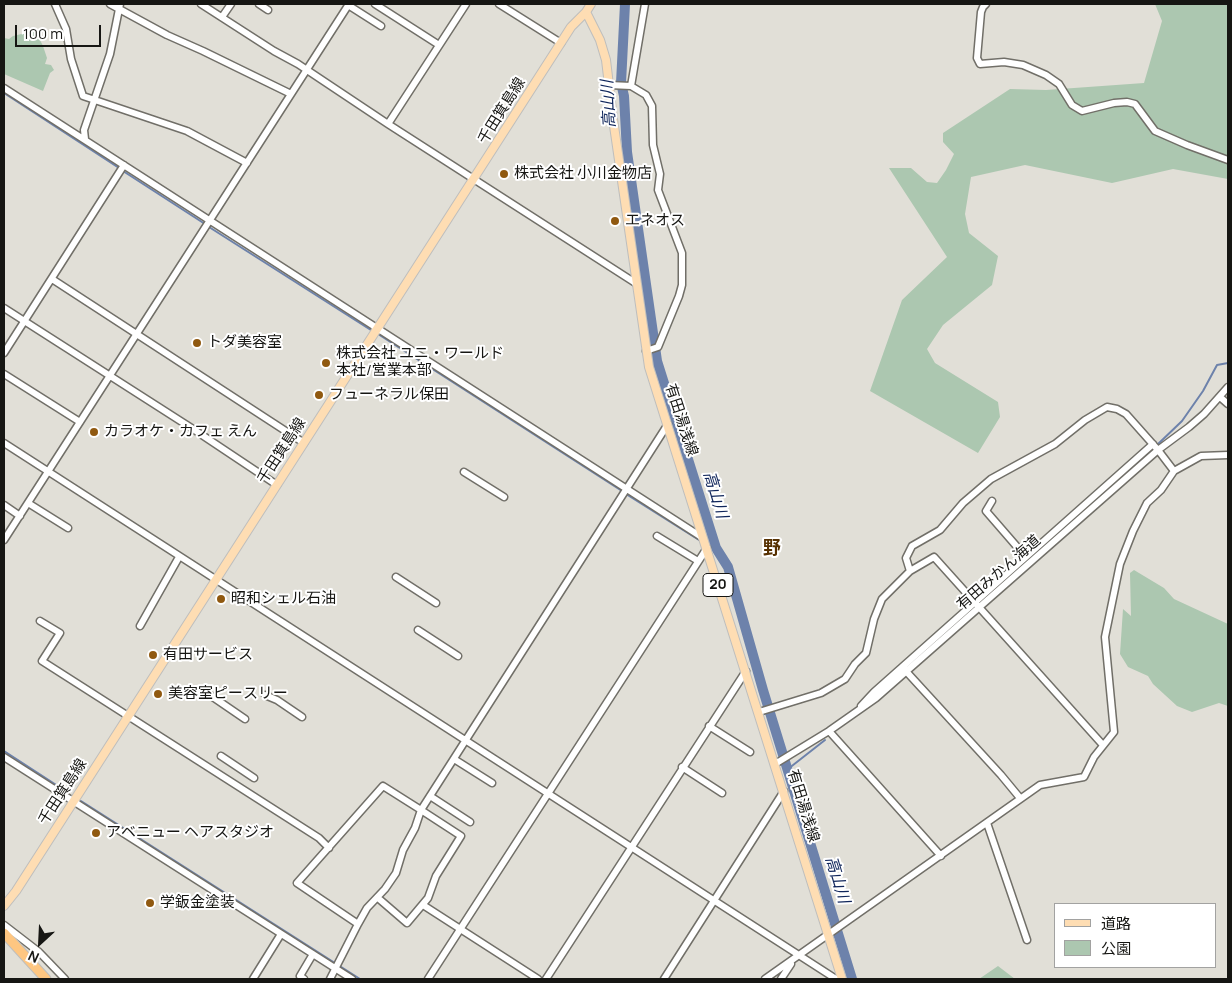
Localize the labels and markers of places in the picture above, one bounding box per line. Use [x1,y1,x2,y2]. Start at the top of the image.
place label: 株式会社 小川金物店 [514,165,652,183]
marker: 株式会社 小川金物店 [498,168,510,180]
place label: エネオス [625,212,685,230]
marker: エネオス [609,215,621,227]
place label: トダ美容室 [207,334,282,352]
marker: トダ美容室 [191,337,203,349]
place label: 株式会社 ユニ・ワールド 本社/営業本部 [336,345,504,380]
marker: 株式会社 ユニ・ワールド 本社/営業本部 [320,357,332,369]
place label: フューネラル保田 [329,386,449,404]
marker: フューネラル保田 [313,389,325,401]
place label: カラオケ・カフェ えん [104,423,257,441]
marker: カラオケ・カフェ えん [88,426,100,438]
place label: 昭和シェル石油 [231,590,336,608]
marker: 昭和シェル石油 [215,593,227,605]
place label: 有田サービス [163,646,253,664]
marker: 有田サービス [147,649,159,661]
place label: 美容室ピースリー [168,685,288,703]
marker: 美容室ピースリー [152,688,164,700]
place label: アベニュー ヘアスタジオ [106,824,274,842]
marker: アベニュー ヘアスタジオ [90,827,102,839]
place label: 学鈑金塗装 [160,894,235,912]
marker: 学鈑金塗装 [144,897,156,909]

